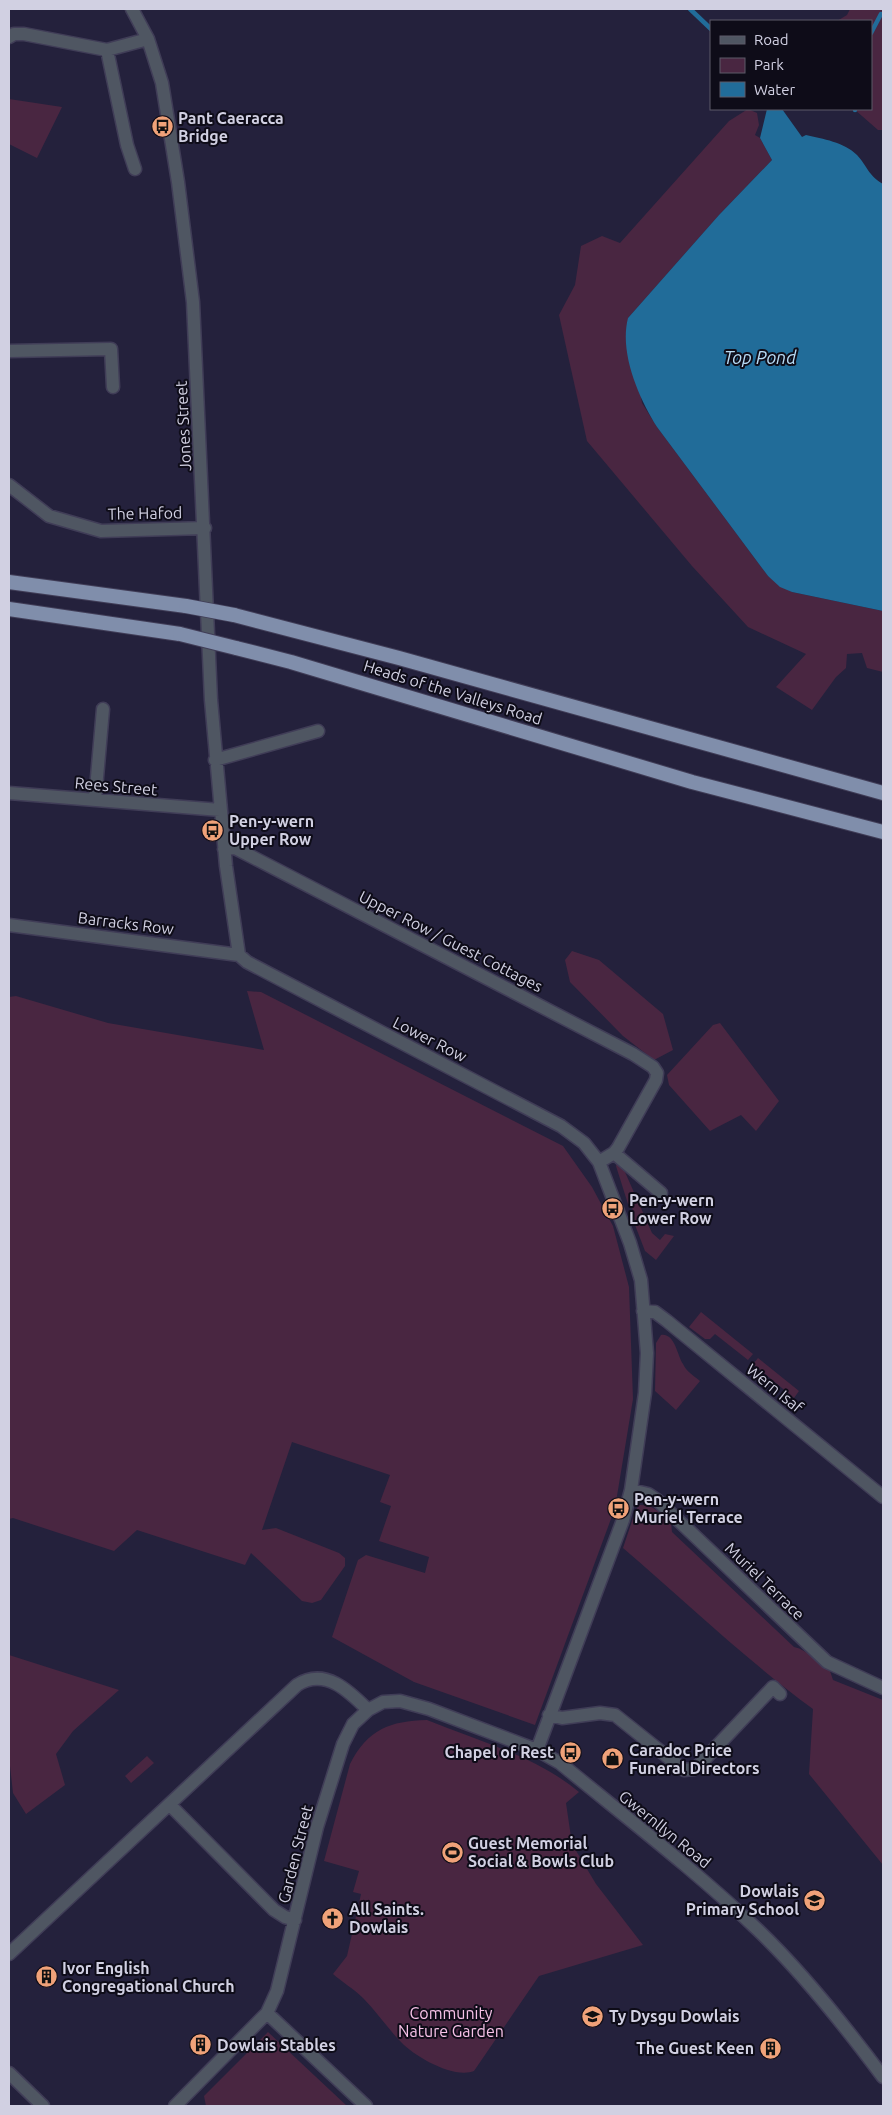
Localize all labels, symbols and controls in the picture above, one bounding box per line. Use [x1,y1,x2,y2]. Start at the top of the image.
legend [710,20,872,110]
text: Road [754,31,789,48]
text: Park [754,56,784,73]
text: Water [754,81,795,98]
place label: Pant Caeracca Bridge [178,109,284,145]
bus stop icon: Pant Caeracca Bridge [150,115,174,139]
water label: Top Pond [724,347,797,367]
street label: Jones Street [172,380,194,472]
street label: The Hafod [107,503,183,523]
street label: Heads of the Valleys Road [362,656,544,728]
street label: Rees Street [74,773,159,799]
place label: Pen-y-wern Upper Row [229,812,314,848]
bus stop icon: Pen-y-wern Upper Row [201,818,225,842]
street label: Upper Row / Guest Cottages [356,887,546,995]
street label: Barracks Row [77,908,176,938]
street label: Lower Row [390,1013,470,1065]
place label: Pen-y-wern Lower Row [629,1191,714,1227]
bus stop icon: Pen-y-wern Lower Row [601,1197,625,1221]
street label: Wern Isaf [743,1360,808,1417]
place label: Pen-y-wern Muriel Terrace [634,1490,743,1526]
bus stop icon: Pen-y-wern Muriel Terrace [606,1496,630,1520]
street label: Muriel Terrace [722,1539,808,1623]
bus stop icon: Chapel of Rest [558,1740,582,1764]
place label: Caradoc Price Funeral Directors [629,1741,759,1777]
place label: Chapel of Rest [444,1743,554,1761]
shop icon: Caradoc Price Funeral Directors [601,1747,625,1771]
street label: Gwernllyn Road [616,1787,714,1871]
street label: Garden Street [274,1802,316,1905]
place label: Guest Memorial Social & Bowls Club [468,1834,614,1870]
sports icon: Guest Memorial Social & Bowls Club [440,1840,464,1864]
place label: Dowlais Primary School [686,1882,799,1918]
school or university icon: Dowlais Primary School [803,1888,827,1912]
place label: All Saints. Dowlais [349,1900,424,1936]
church icon: All Saints. Dowlais [321,1906,345,1930]
place label: Ivor English Congregational Church [62,1959,235,1995]
building icon: Ivor English Congregational Church [34,1965,58,1989]
park label: Community Nature Garden [398,2004,504,2040]
school or university icon: Ty Dysgu Dowlais [581,2004,605,2028]
place label: Ty Dysgu Dowlais [609,2007,740,2025]
building icon: Dowlais Stables [189,2033,213,2057]
place label: Dowlais Stables [217,2036,336,2054]
building icon: The Guest Keen [758,2036,782,2060]
place label: The Guest Keen [636,2039,754,2057]

